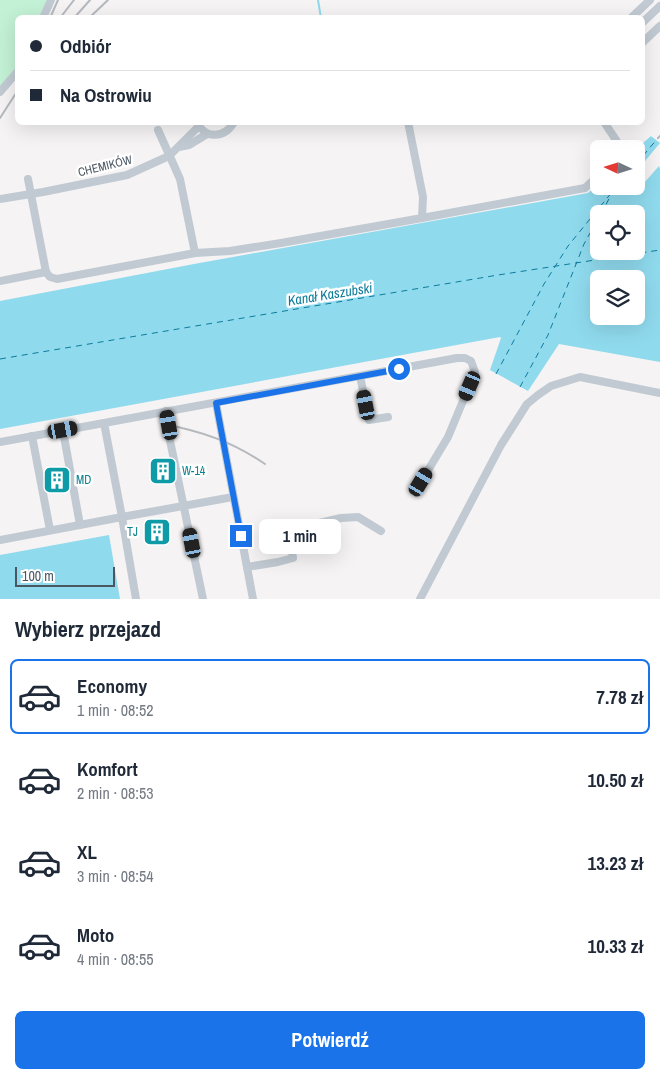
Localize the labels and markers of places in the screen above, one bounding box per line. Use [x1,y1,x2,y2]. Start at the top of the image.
building icon: W-14 [148,456,178,486]
place label: W-14 [182,463,206,479]
building icon: MD [42,465,72,495]
place label: MD [76,472,91,488]
building icon: TJ [142,517,172,547]
place label: TJ [127,524,138,540]

